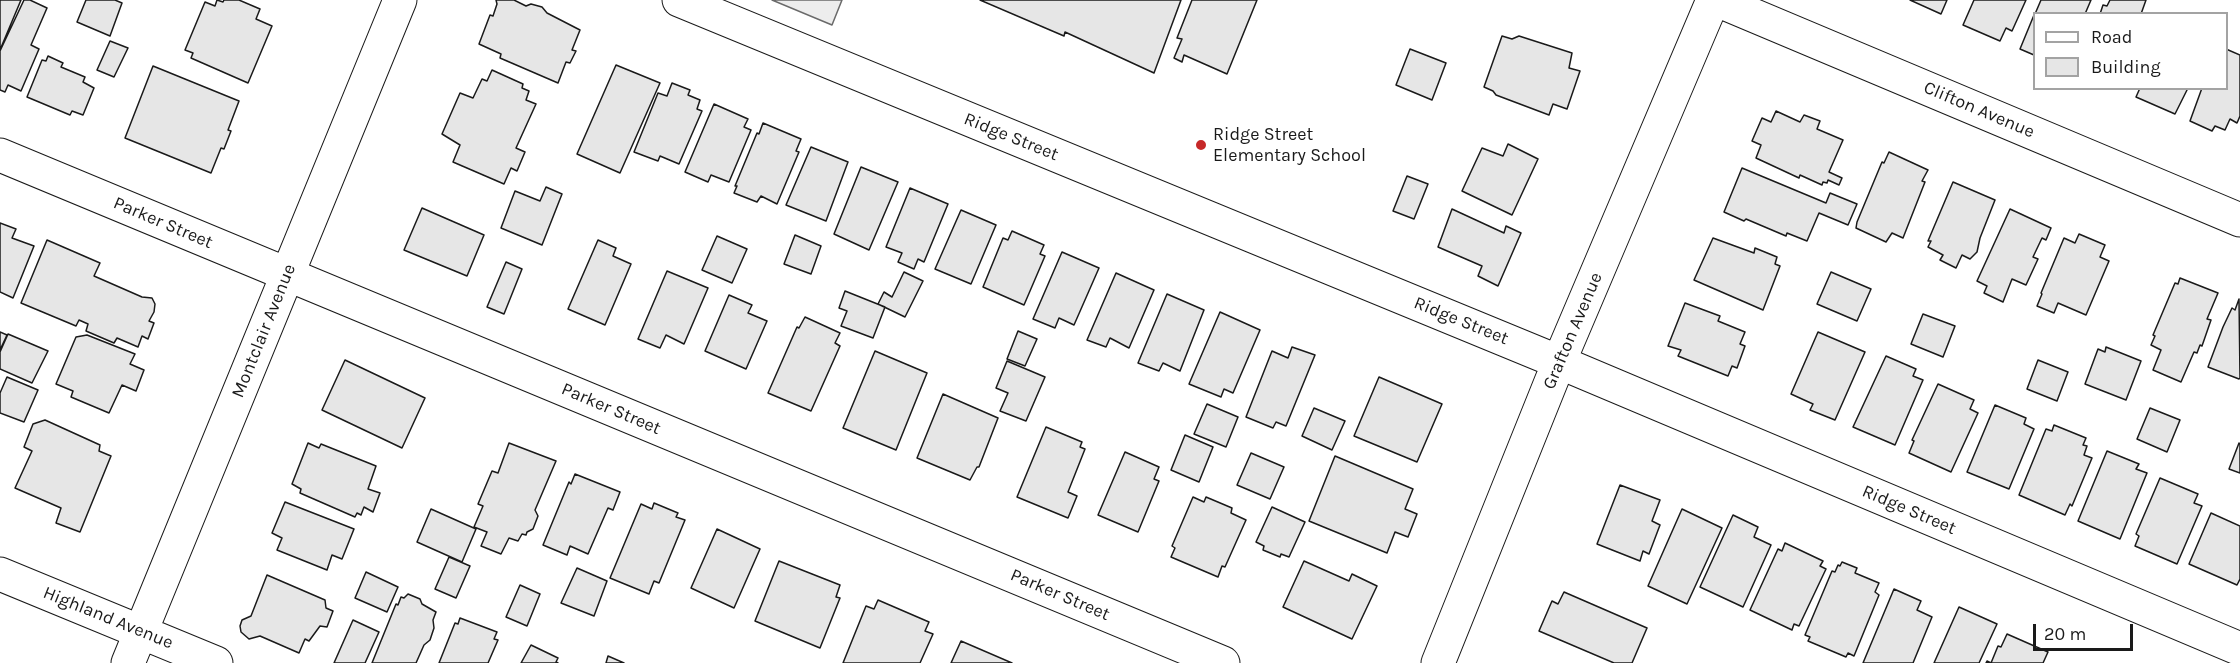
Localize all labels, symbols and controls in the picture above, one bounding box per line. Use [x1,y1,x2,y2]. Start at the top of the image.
legend [2033,12,2228,90]
text: Road [2091,26,2132,48]
text: Building [2091,56,2161,78]
street label: Clifton Avenue [1920,77,2038,143]
street label: Ridge Street [961,108,1061,166]
place label: Ridge Street Elementary School [1213,124,1366,166]
marker: Ridge Street Elementary School [1194,138,1208,152]
street label: Parker Street [110,192,216,254]
street label: Montclair Avenue [227,261,301,401]
street label: Grafton Avenue [1539,269,1607,393]
street label: Ridge Street [1411,292,1511,350]
street label: Parker Street [558,378,664,440]
street label: Ridge Street [1859,480,1959,540]
street label: Parker Street [1007,564,1113,626]
street label: Highland Avenue [40,582,176,654]
scale bar [2036,612,2136,650]
text: 20 m [2044,623,2086,645]

